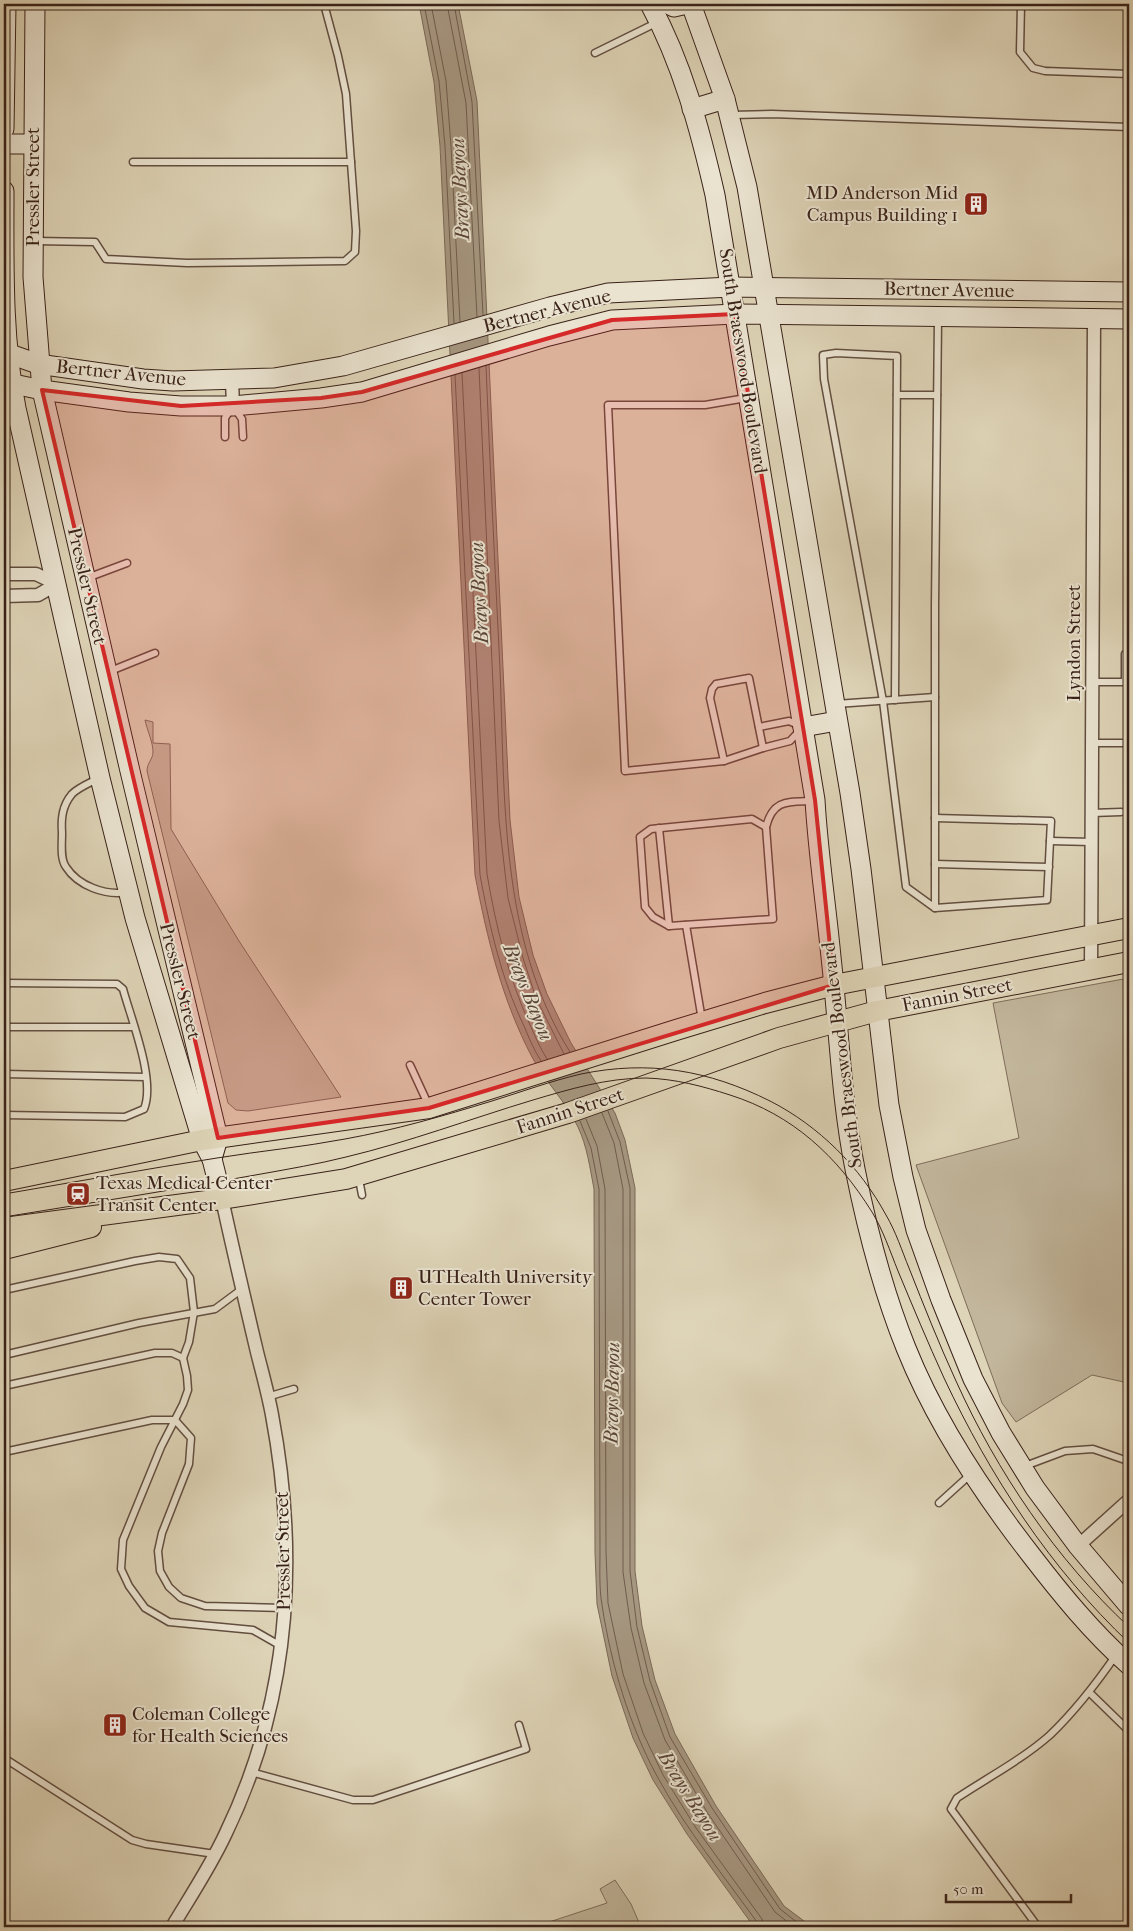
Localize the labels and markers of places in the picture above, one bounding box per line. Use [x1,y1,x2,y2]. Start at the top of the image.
place label: MD Anderson Mid Campus Building 1 [806,182,959,226]
building icon: MD Anderson Mid Campus Building 1 [963,191,989,217]
place label: Texas Medical Center Transit Center [96,1172,273,1216]
station icon: Texas Medical Center Transit Center [65,1181,91,1207]
place label: UTHealth University Center Tower [418,1266,593,1310]
building icon: UTHealth University Center Tower [388,1275,414,1301]
place label: Coleman College for Health Sciences [132,1703,288,1747]
building icon: Coleman College for Health Sciences [102,1712,128,1738]

